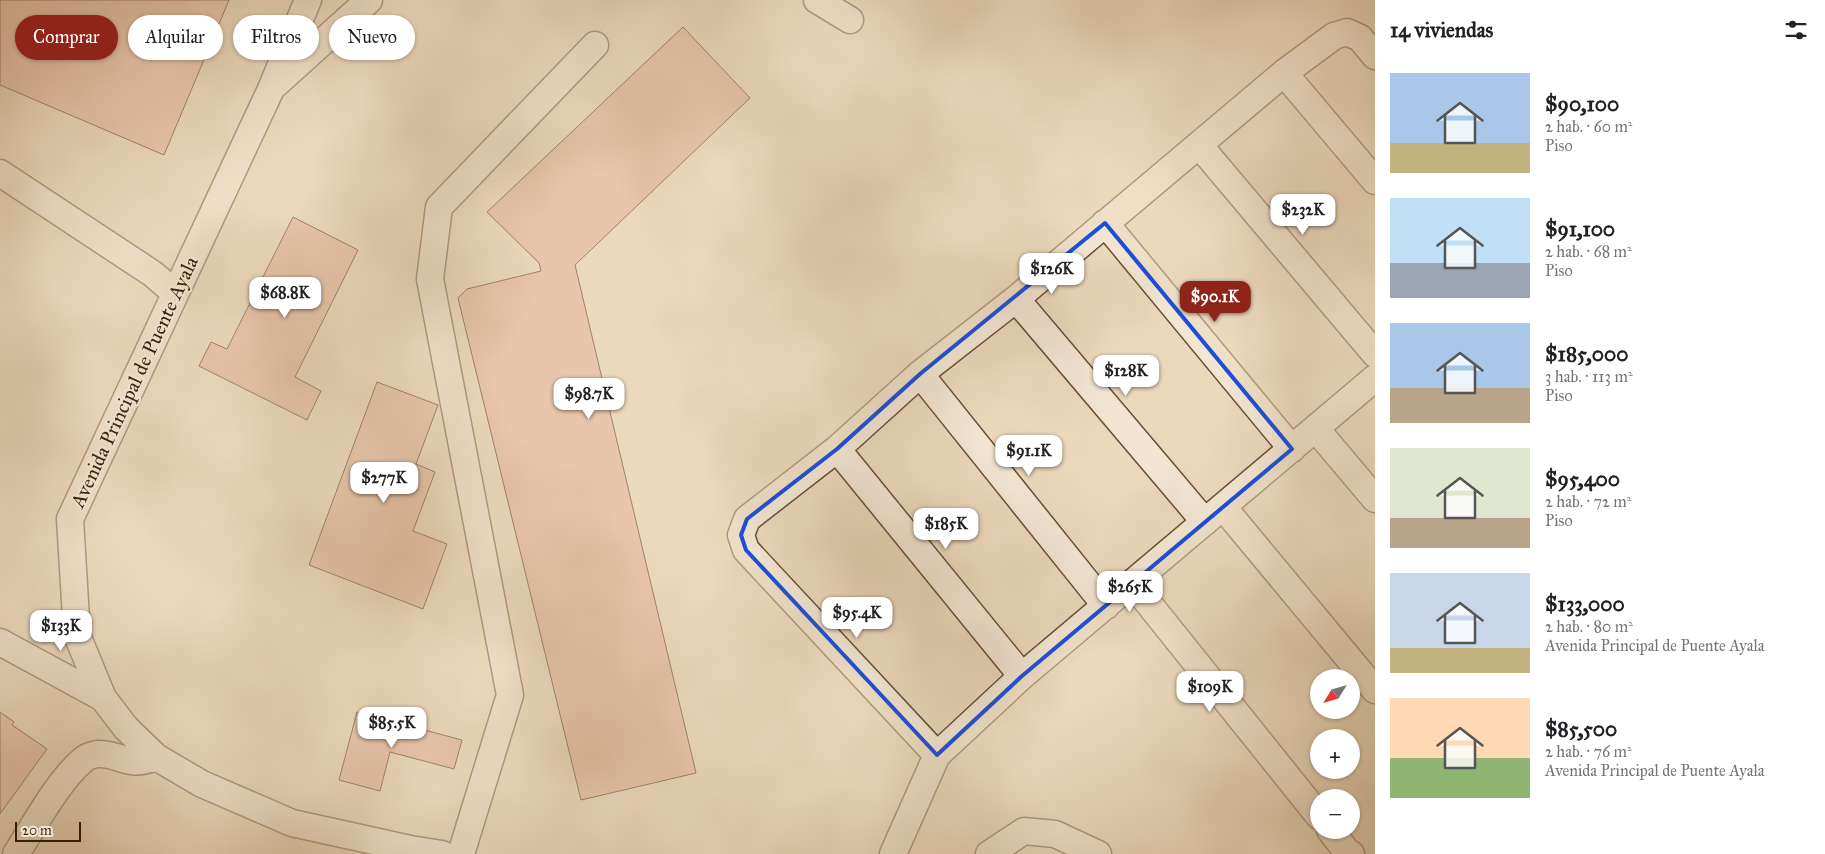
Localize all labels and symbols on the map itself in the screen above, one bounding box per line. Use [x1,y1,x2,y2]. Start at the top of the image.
pin: $232K [1268,194,1338,236]
street label: Avenida Principal de Puente Ayala [65,252,203,512]
pin: $126K [1017,252,1087,295]
pin: $68.8K [244,276,326,319]
pin: $90.1K [1174,280,1256,323]
pin: $128K [1091,354,1161,397]
pin: $98.7K [548,378,630,420]
pin: $91.1K [988,434,1070,477]
pin: $277K [349,462,419,504]
pin: $185K [911,508,981,550]
pin: $265K [1095,570,1165,613]
pin: $95.4K [816,596,898,639]
pin: $133K [26,610,96,652]
north arrow [1310,669,1360,719]
pin: $109K [1175,670,1245,713]
pin: $85.5K [351,706,433,749]
scale bar [15,819,81,842]

